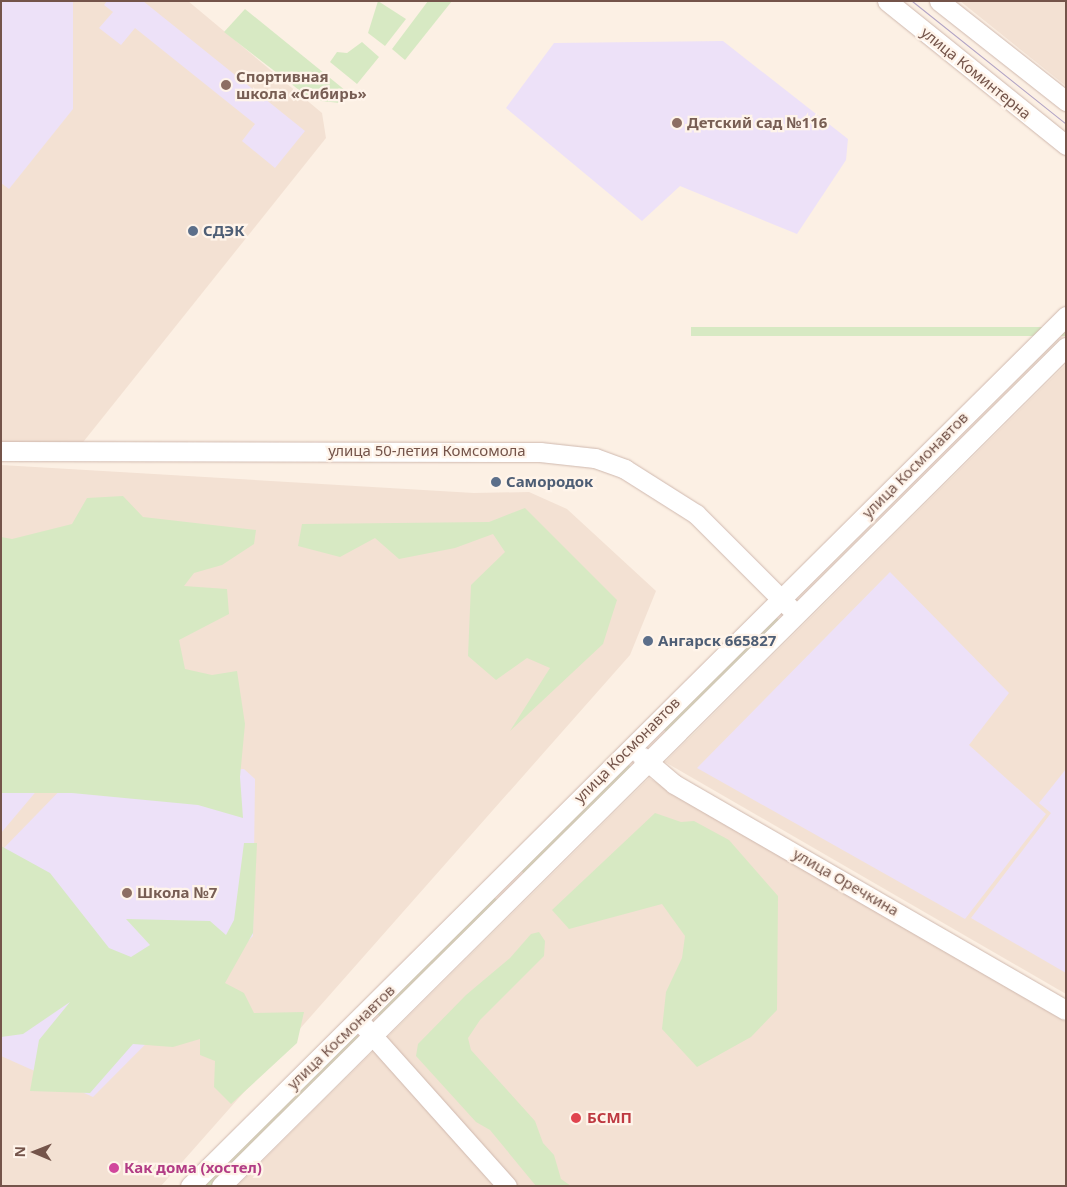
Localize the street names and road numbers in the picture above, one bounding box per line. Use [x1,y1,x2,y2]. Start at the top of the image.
street label: улица Коминтерна [917,23,1035,123]
street label: улица Космонавтов [858,408,972,522]
street label: улица 50-летия Комсомола [328,442,526,460]
street label: улица Космонавтов [570,693,684,807]
street label: улица Оречкина [790,845,902,919]
street label: улица Космонавтов [284,981,398,1093]

